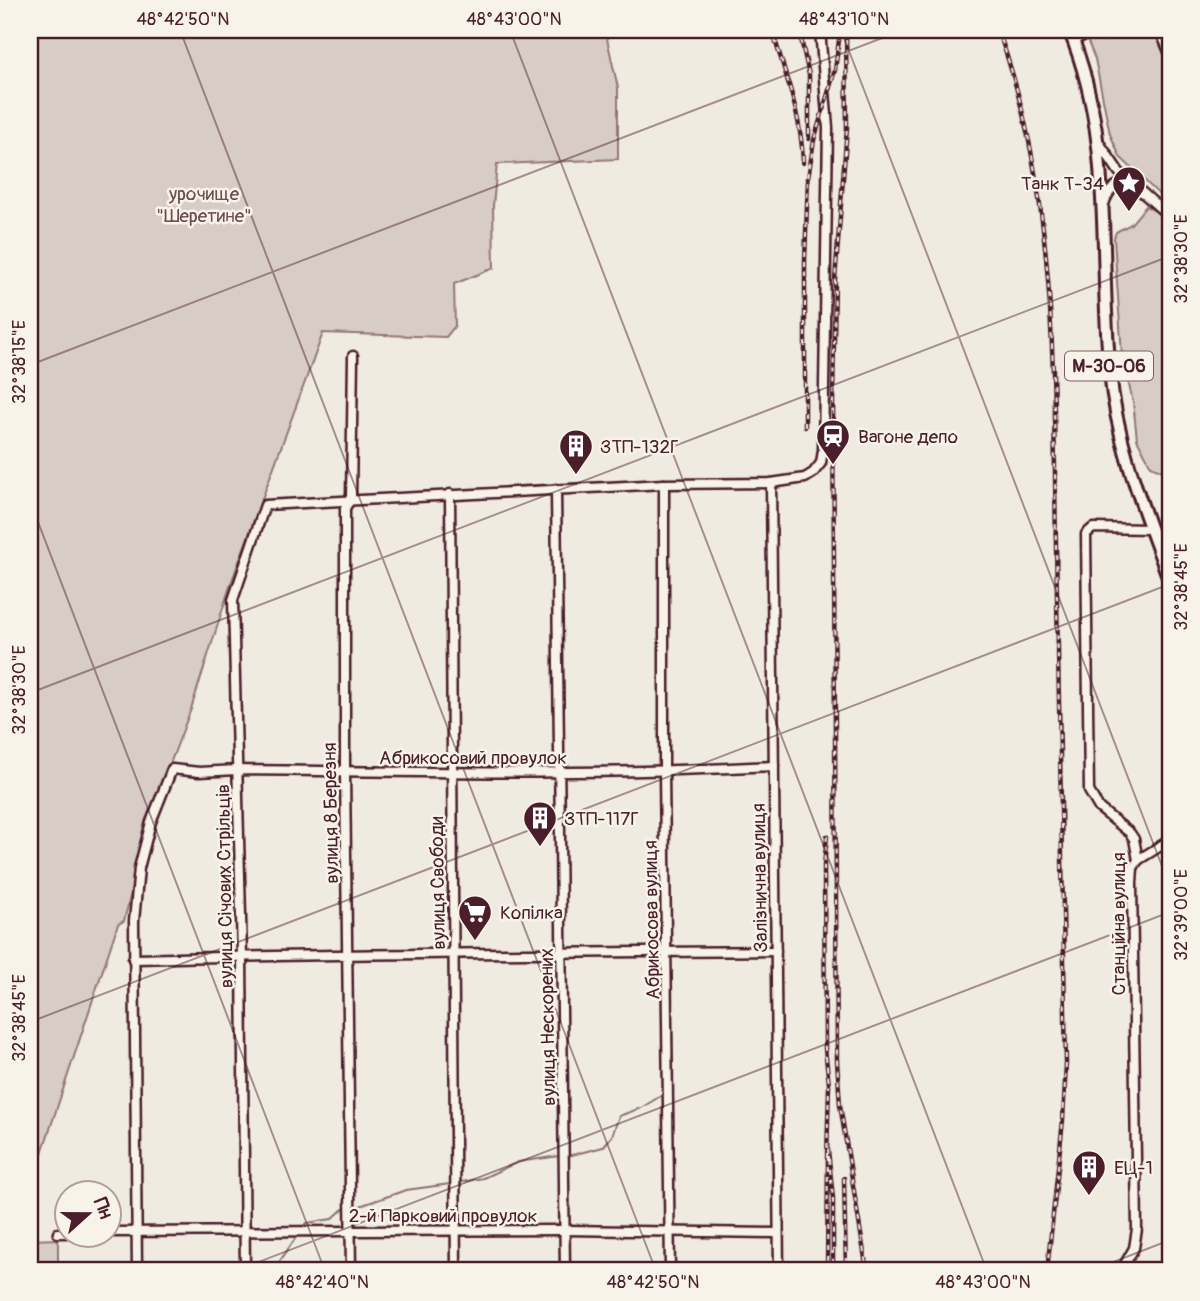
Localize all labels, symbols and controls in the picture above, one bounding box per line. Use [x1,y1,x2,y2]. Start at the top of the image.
text: 48°42'50"N [137,8,230,31]
text: 48°43'00"N [466,8,562,31]
text: 48°43'10"N [799,8,889,31]
place icon: Танк Т-34 [1110,164,1148,213]
place label: Танк Т-34 [1021,172,1104,196]
park label: урочище "Шеретине" [156,182,252,228]
text: 32°38'30"E [1170,214,1193,304]
text: 32°38'15"E [8,320,31,404]
road number: М-30-06 [1065,352,1153,380]
station icon: Вагоне депо [814,417,852,466]
place label: Вагоне депо [858,425,958,449]
building icon: ЗТП-132Г [557,427,595,476]
place label: ЗТП-132Г [600,435,679,459]
text: 32°38'45"E [1170,543,1193,631]
text: 32°38'30"E [8,645,31,735]
street label: вулиця 8 Березня [318,742,344,884]
street label: Абрикосовий провулок [379,746,567,770]
street label: вулиця Січових Стрільців [211,784,239,988]
building icon: ЗТП-117Г [521,799,559,848]
street label: Залізнична вулиця [747,803,773,953]
place label: ЗТП-117Г [564,807,639,831]
street label: вулиця Свободи [425,816,451,950]
street label: Абрикосова вулиця [639,840,665,1000]
street label: Станційна вулиця [1107,852,1131,996]
text: 32°39'00"E [1170,869,1193,961]
supermarket icon: Копілка [456,893,494,942]
place label: Копілка [500,901,563,925]
street label: вулиця Нескорених [535,948,561,1106]
text: 32°38'45"E [8,974,31,1062]
building icon: ЕЦ-1 [1070,1148,1108,1197]
place label: ЕЦ-1 [1114,1156,1153,1180]
north arrow [52,1178,122,1248]
text: Пн [88,1194,118,1222]
street label: 2-й Парковий провулок [349,1204,537,1228]
text: 48°42'40"N [275,1271,369,1294]
text: 48°42'50"N [607,1271,700,1294]
text: 48°43'00"N [935,1271,1031,1294]

